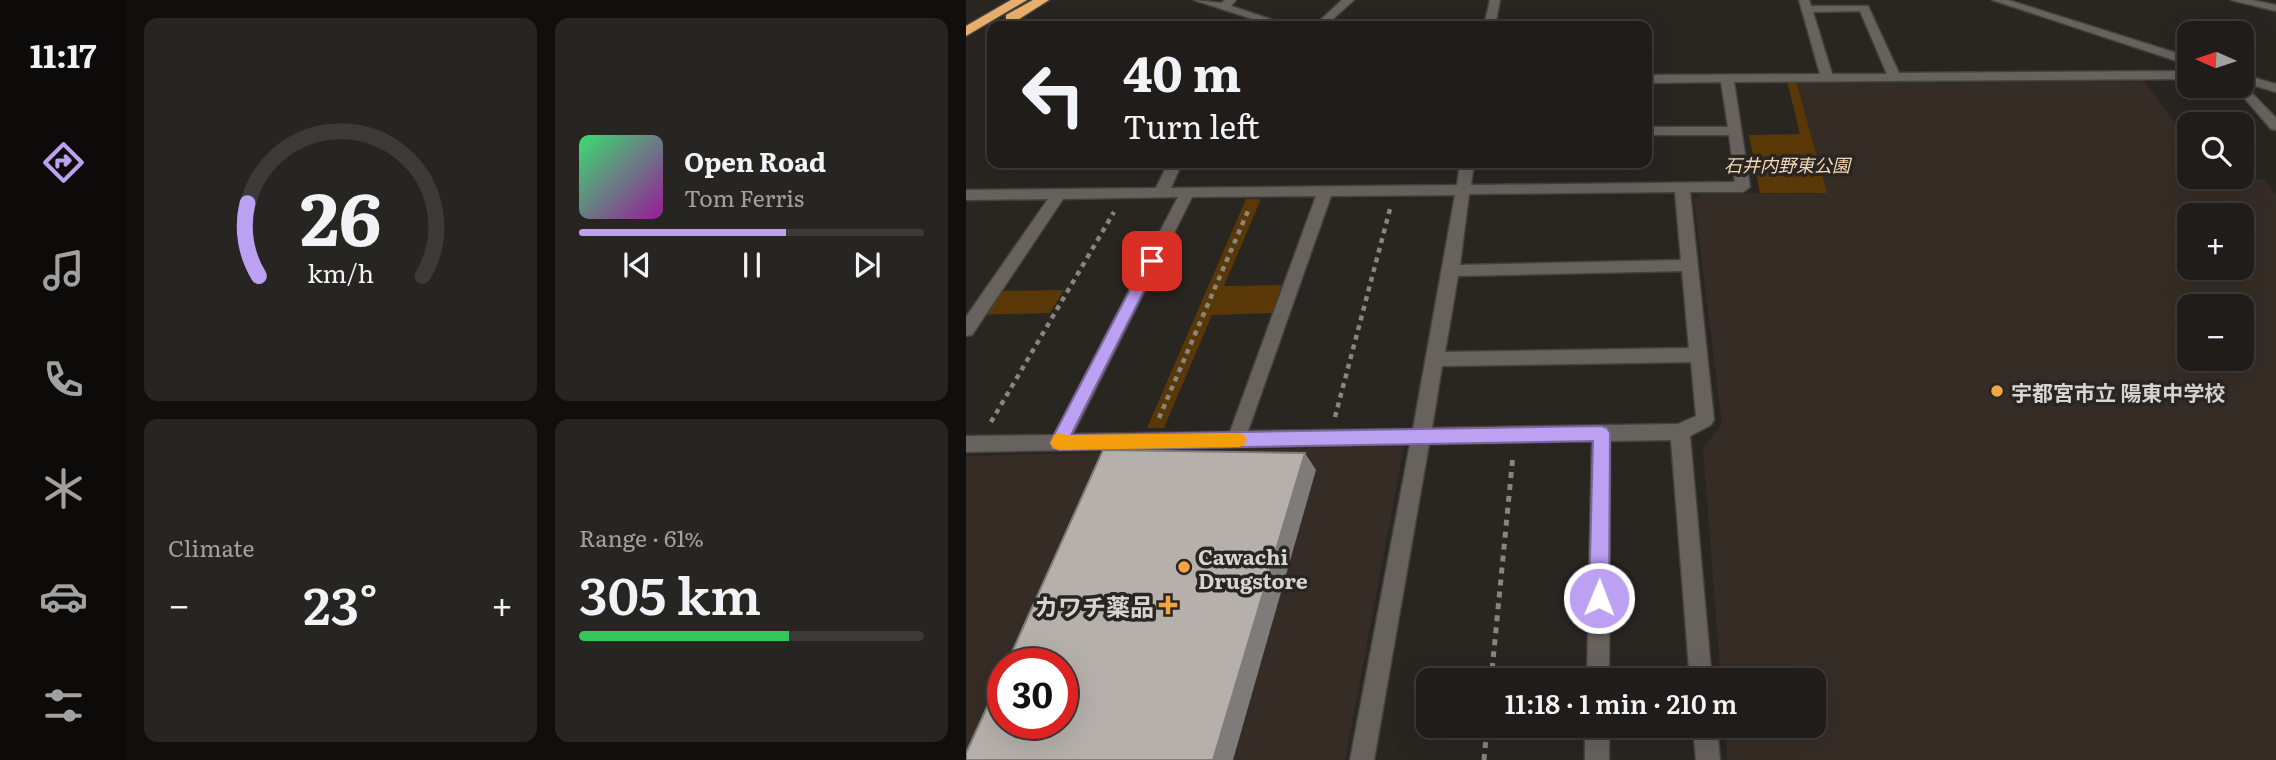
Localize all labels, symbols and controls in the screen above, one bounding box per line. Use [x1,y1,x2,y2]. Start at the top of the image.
north arrow [2177,21,2254,98]
map controls [2177,21,2254,371]
text: 11:17 [30,30,96,78]
text: 40 m [1123,34,1241,107]
icon: left [1008,49,1099,140]
text: Turn left [1123,101,1260,149]
button: search [2177,112,2254,189]
icon: directions [39,138,88,187]
text: Open Road [684,141,826,180]
park label: 石井内野東公園 [1724,151,1853,178]
text: 26 [300,160,381,268]
text: Tom Ferris [684,180,804,214]
button: + [2177,203,2254,280]
pin [1122,231,1182,291]
icon: arrive [1133,242,1171,280]
icon: music [39,246,88,295]
icon: previous [618,246,656,284]
icon: pause [733,246,771,284]
icon: next [848,246,886,284]
text: km/h [307,254,374,291]
button: − [2177,294,2254,371]
icon: phone [39,355,88,404]
place label: 宇都宮市立 陽東中学校 [2011,376,2225,407]
marker: 宇都宮市立 陽東中学校 [1989,383,2005,399]
icon: climate [39,464,88,513]
text: Range · 61% [579,520,704,554]
text: Climate [168,530,254,564]
place label: Cawachi Drugstore [1198,540,1308,595]
text: 305 km [579,554,761,631]
marker: Cawachi Drugstore [1176,559,1192,575]
position arrow [1562,561,1636,635]
text: 23° [303,564,378,641]
icon: car [39,572,88,621]
text: − [168,574,190,631]
text: + [491,574,513,631]
place label: カワチ薬品 [1034,588,1154,623]
marker: カワチ薬品 [1160,597,1176,613]
speed limit sign: 30 [987,648,1078,739]
icon: filters [39,681,88,730]
text: 11:18 · 1 min · 210 m [1505,683,1737,722]

